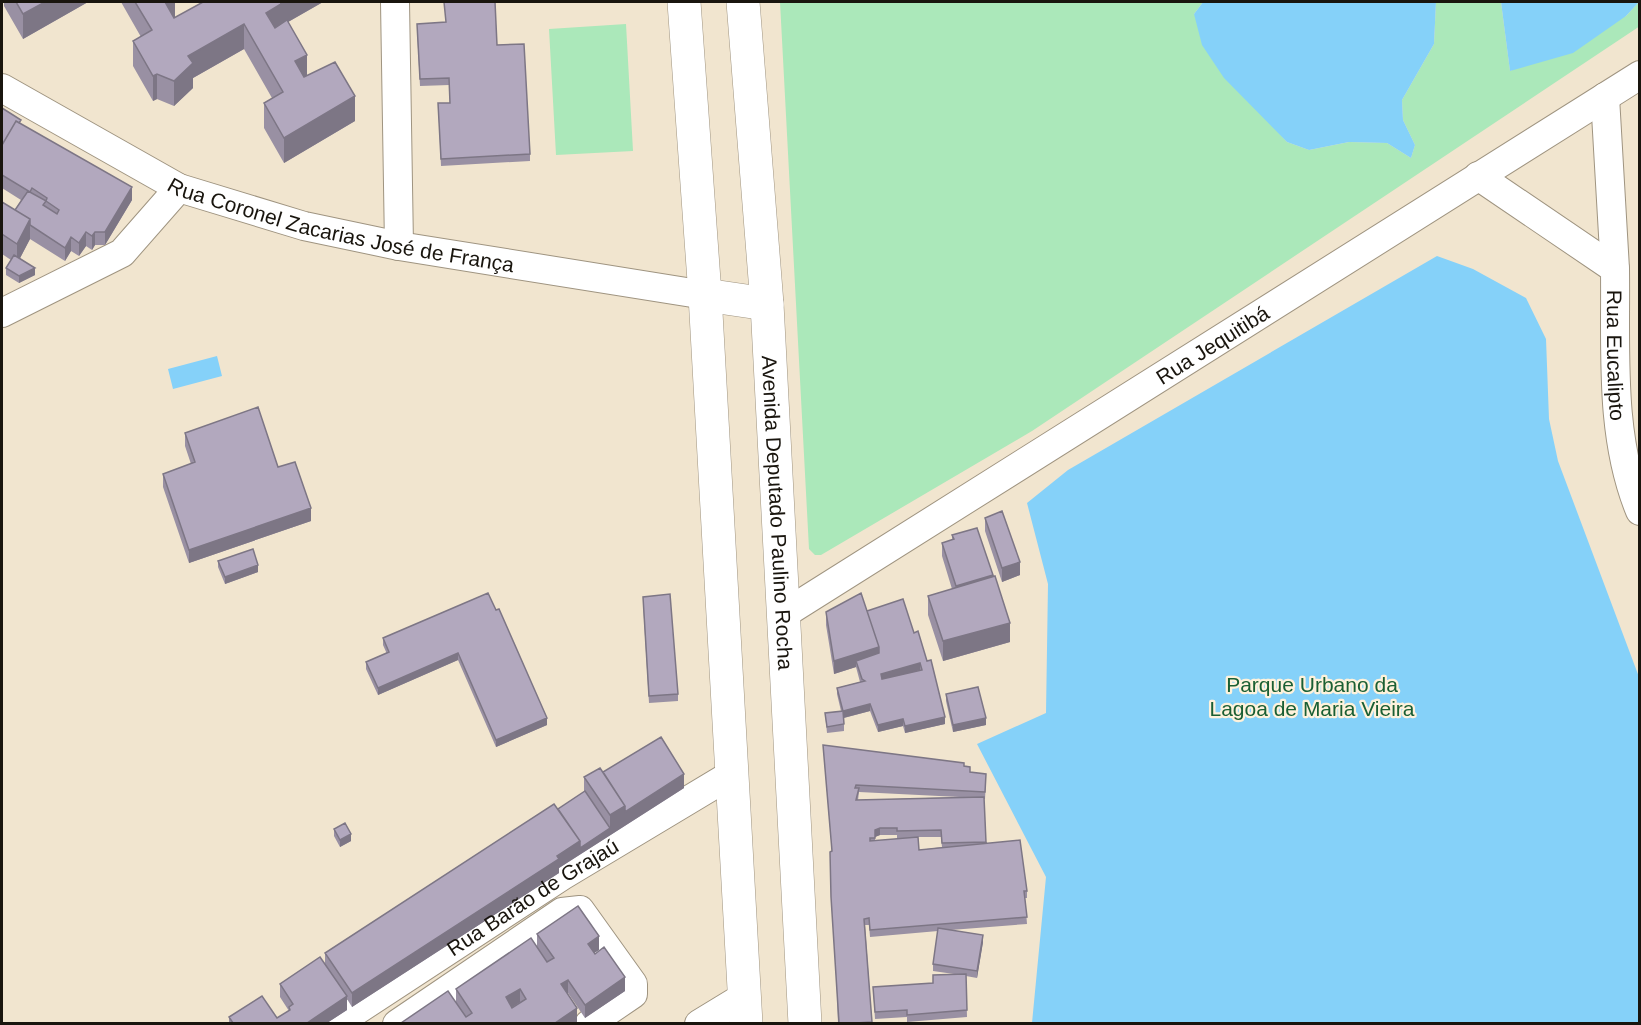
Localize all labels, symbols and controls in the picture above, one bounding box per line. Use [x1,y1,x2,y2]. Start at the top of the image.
street label: Rua Coronel Zacarias José de França [164,173,516,276]
street label: Rua Eucalipto [1603,290,1630,422]
street label: Rua Jequitibá [1152,300,1273,388]
street label: Avenida Deputado Paulino Rocha [758,355,798,671]
park label: Parque Urbano da Lagoa de Maria Vieira [1209,673,1415,720]
street label: Rua Barão de Grajaú [442,834,622,960]

